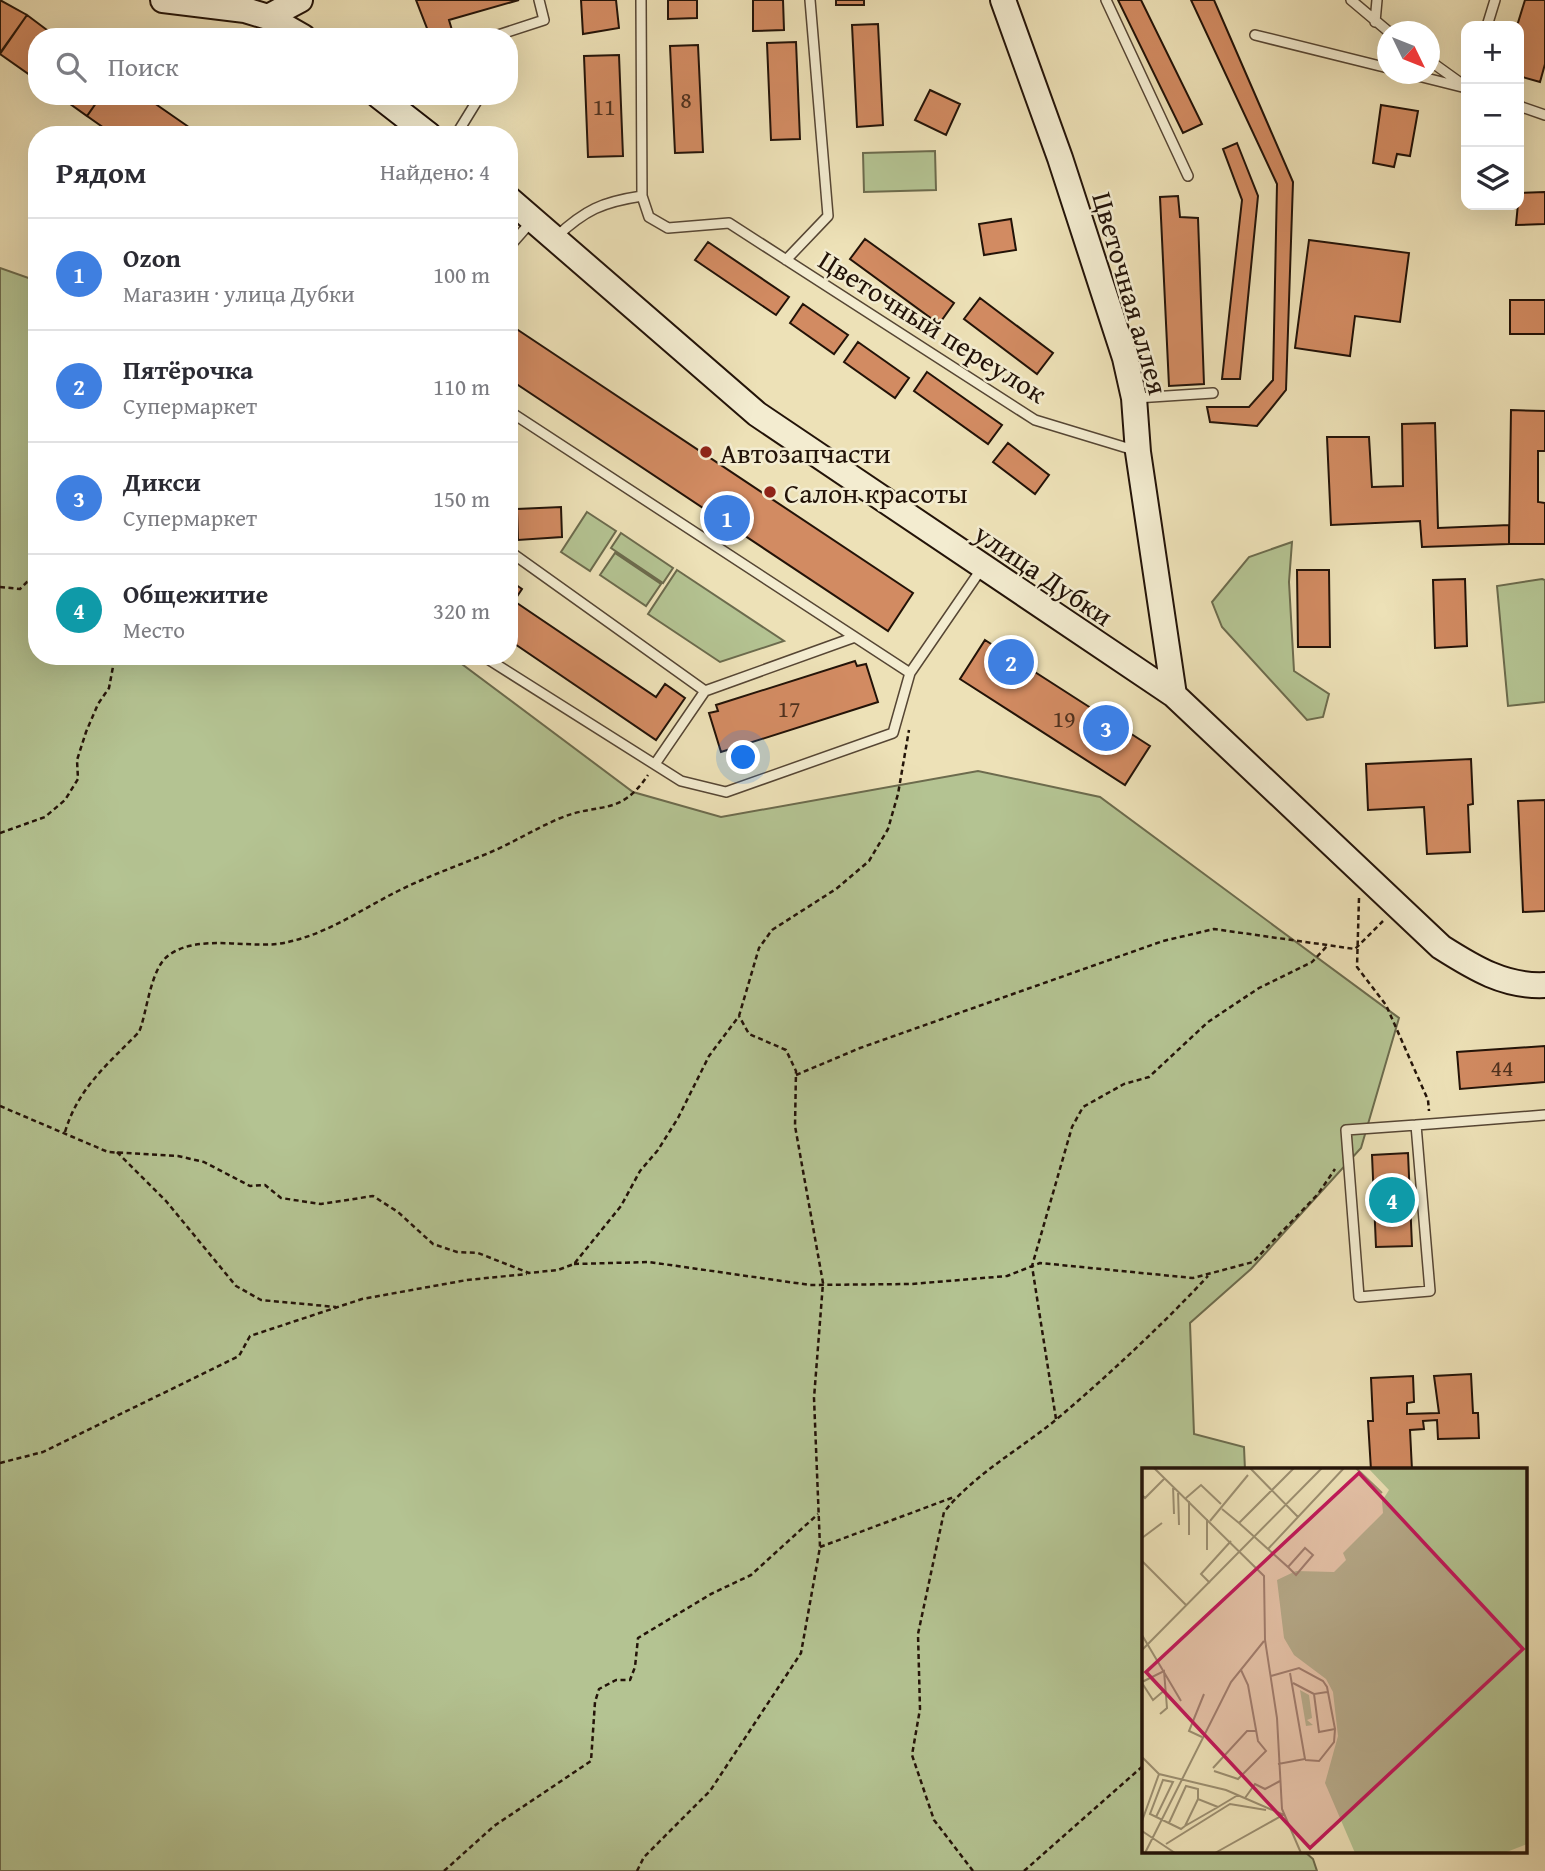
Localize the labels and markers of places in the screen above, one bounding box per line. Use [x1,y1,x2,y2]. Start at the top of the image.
place label: Автозапчасти [720,432,891,473]
marker: Автозапчасти [698,444,714,460]
place label: Салон красоты [784,472,968,513]
marker: Салон красоты [762,484,778,500]
pin: 1 [704,492,750,544]
pin: 2 [988,636,1034,688]
pin: 3 [1083,702,1129,754]
pin: 4 [1369,1174,1415,1226]

